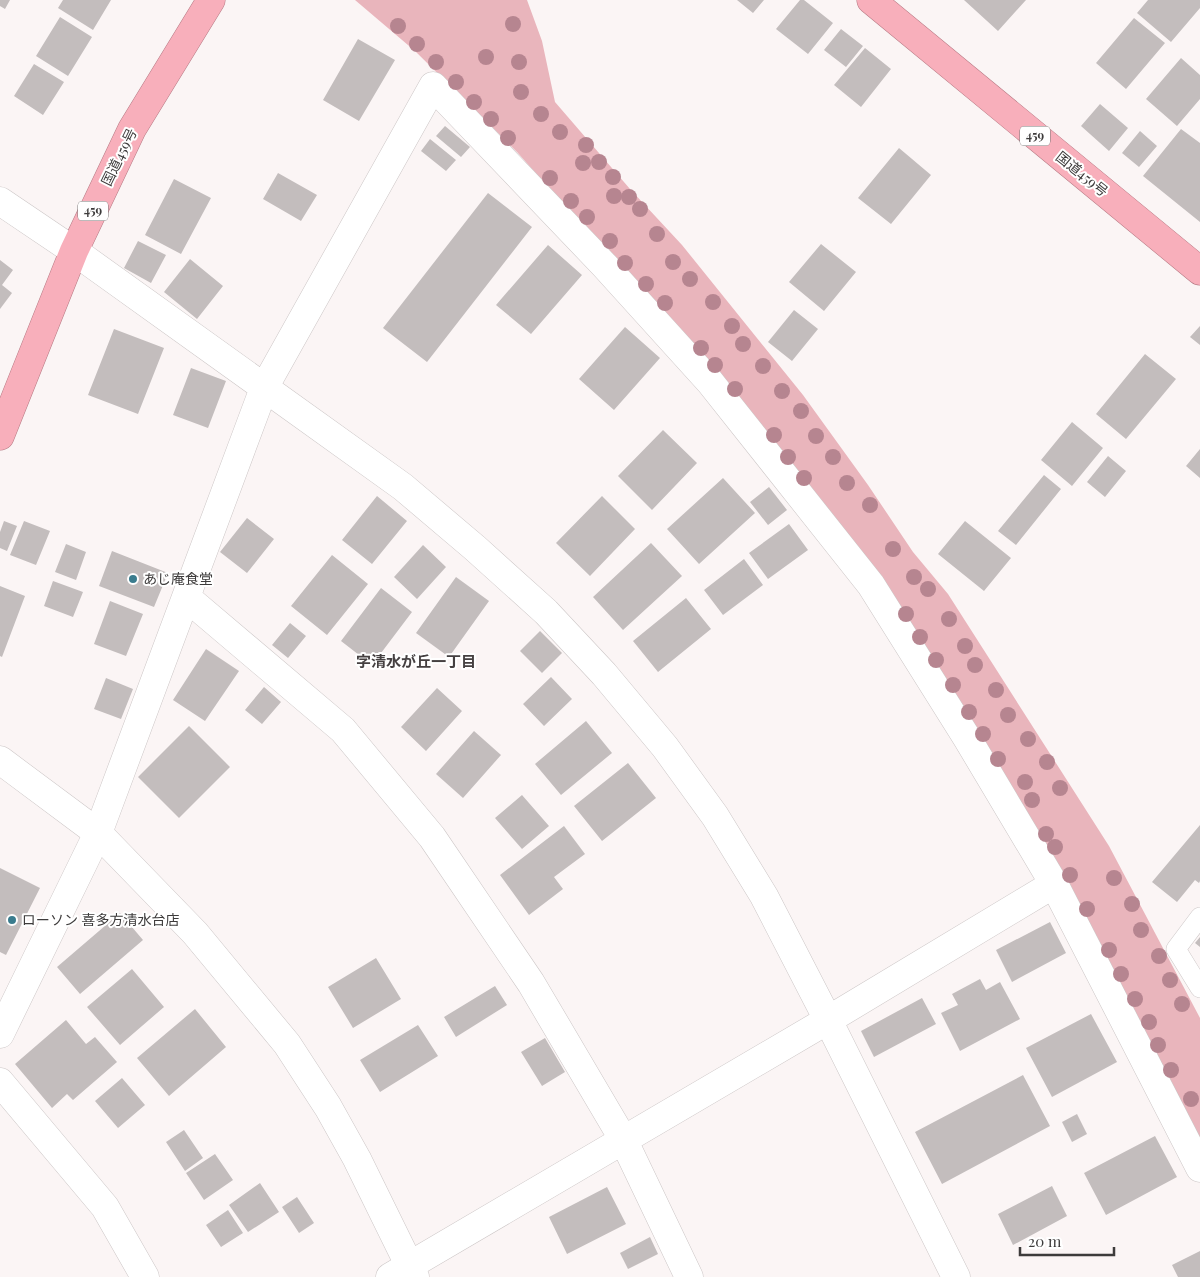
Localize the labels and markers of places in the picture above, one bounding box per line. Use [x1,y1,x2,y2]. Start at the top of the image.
place label: あじ庵食堂 [143,569,213,588]
marker: あじ庵食堂 [127,573,139,585]
place label: ローソン 喜多方清水台店 [22,910,180,929]
marker: ローソン 喜多方清水台店 [6,914,18,926]

